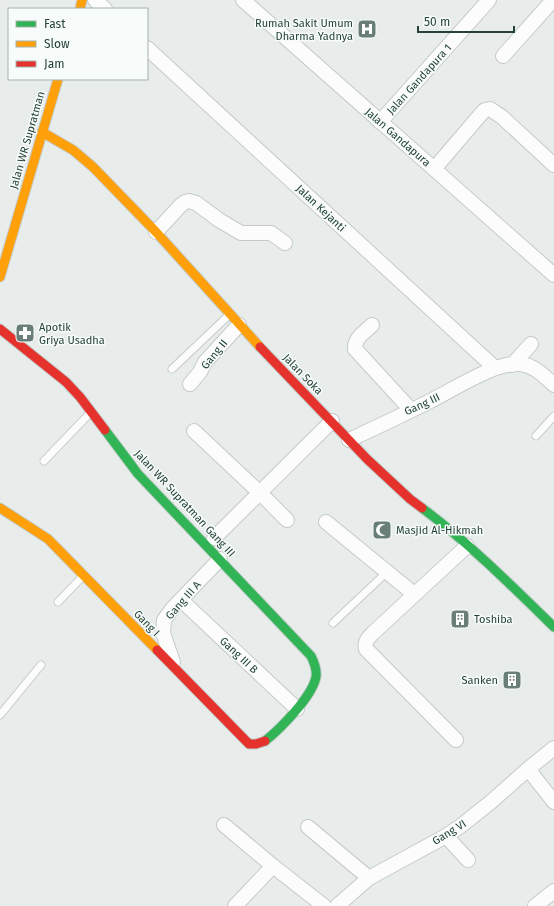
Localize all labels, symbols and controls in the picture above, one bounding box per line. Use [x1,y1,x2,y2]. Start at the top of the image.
legend [8,8,148,80]
scale bar [418,8,514,34]
text: 50 m [424,15,450,29]
text: Fast [44,17,66,31]
place label: Rumah Sakit Umum Dharma Yadnya [255,17,353,43]
hospital icon: Rumah Sakit Umum Dharma Yadnya [356,18,378,40]
text: Slow [44,37,70,51]
street label: Jalan Gandapura 1 [384,41,454,117]
text: Jam [44,57,64,71]
street label: Jalan WR Supratman [7,90,48,190]
street label: Jalan Gandapura [362,105,433,169]
street label: Jalan Kejanti [293,182,348,234]
place label: Apotik Griya Usadha [39,321,105,347]
pharmacy icon: Apotik Griya Usadha [14,322,36,344]
street label: Gang II [198,337,230,372]
street label: Jalan Soka [280,351,325,397]
street label: Gang III [402,391,442,418]
street label: Jalan WR Supratman Gang III [132,447,238,560]
mosque icon: Masjid Al-Hikmah [371,519,393,541]
place label: Masjid Al-Hikmah [396,524,483,537]
street label: Gang III A [163,578,204,622]
street label: Gang I [131,608,162,639]
building icon: Toshiba [449,608,471,630]
place label: Toshiba [474,613,513,626]
street label: Gang III B [217,634,261,676]
building icon: Sanken [501,669,523,691]
place label: Sanken [462,674,498,687]
street label: Gang VI [430,817,469,848]

